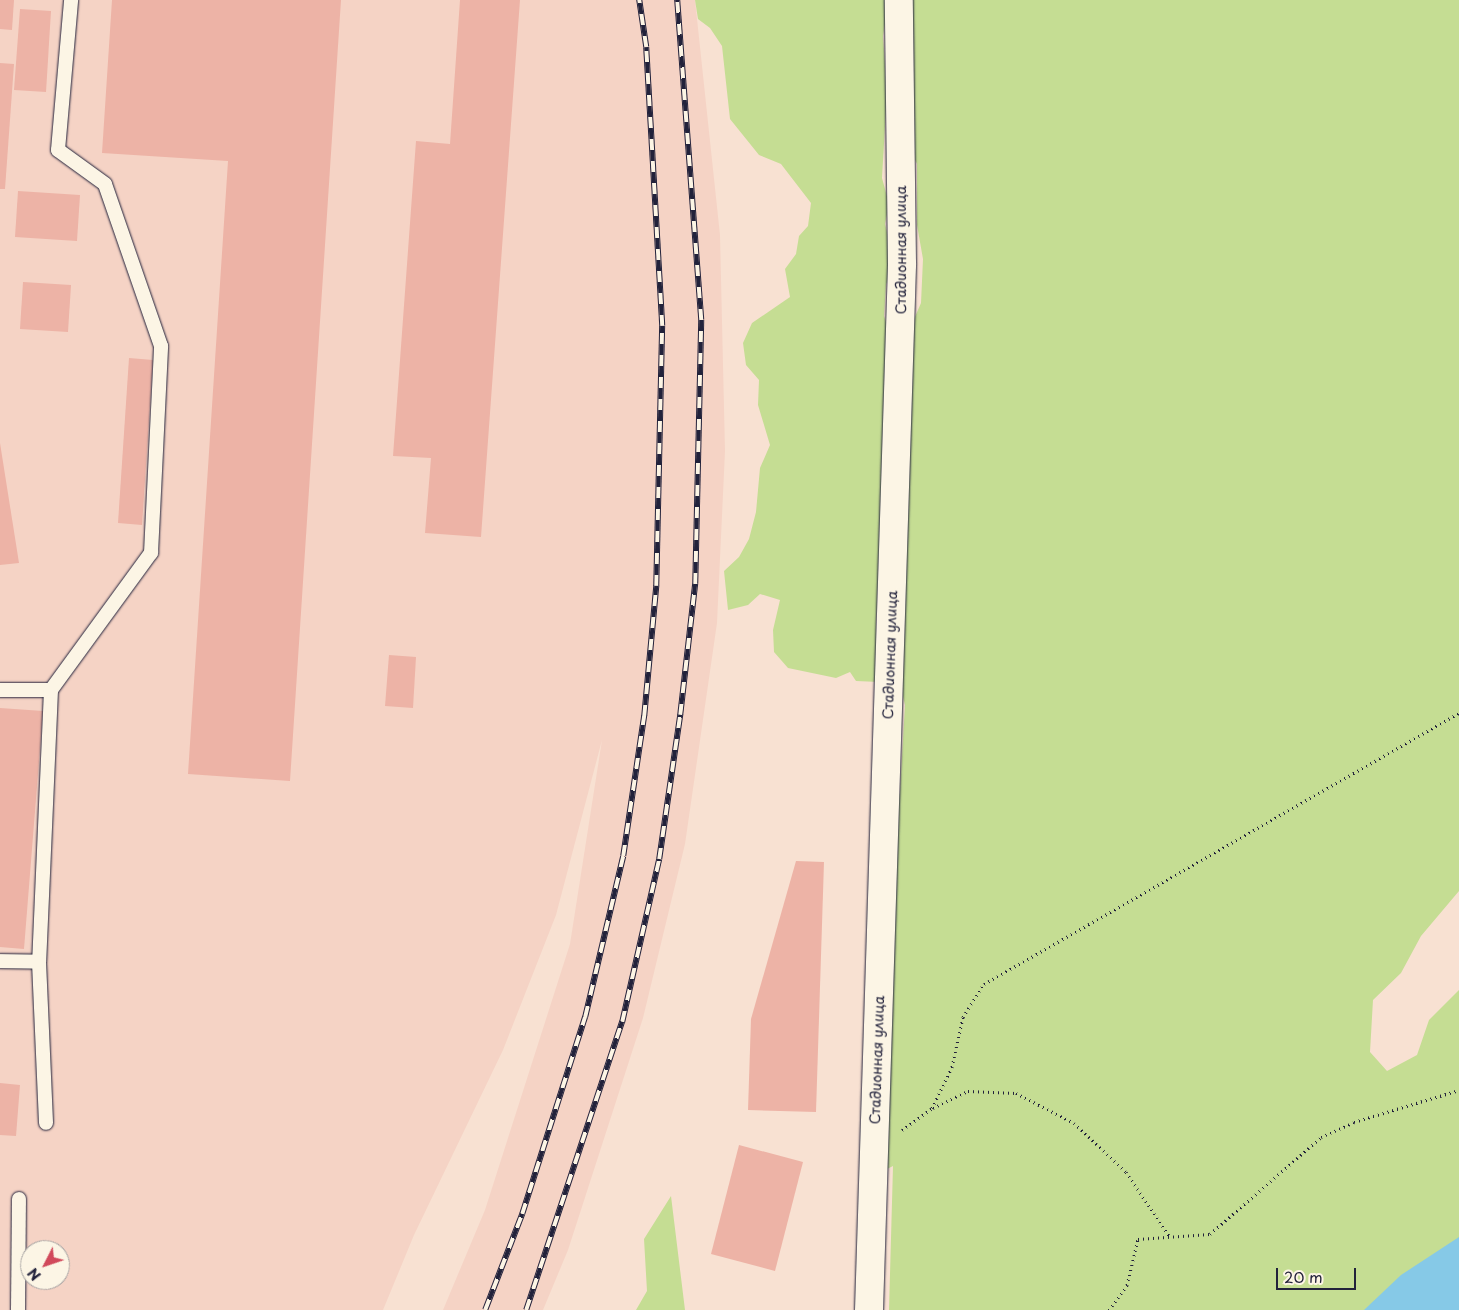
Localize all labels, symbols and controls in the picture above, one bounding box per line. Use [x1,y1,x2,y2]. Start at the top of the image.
street label: Стадионная улица [893,185,909,315]
street label: Стадионная улица [879,590,901,720]
street label: Стадионная улица [866,995,888,1125]
north arrow [20,1240,70,1290]
scale bar [1279,1258,1359,1290]
text: N [22,1263,46,1286]
text: 20 m [1284,1265,1323,1288]

